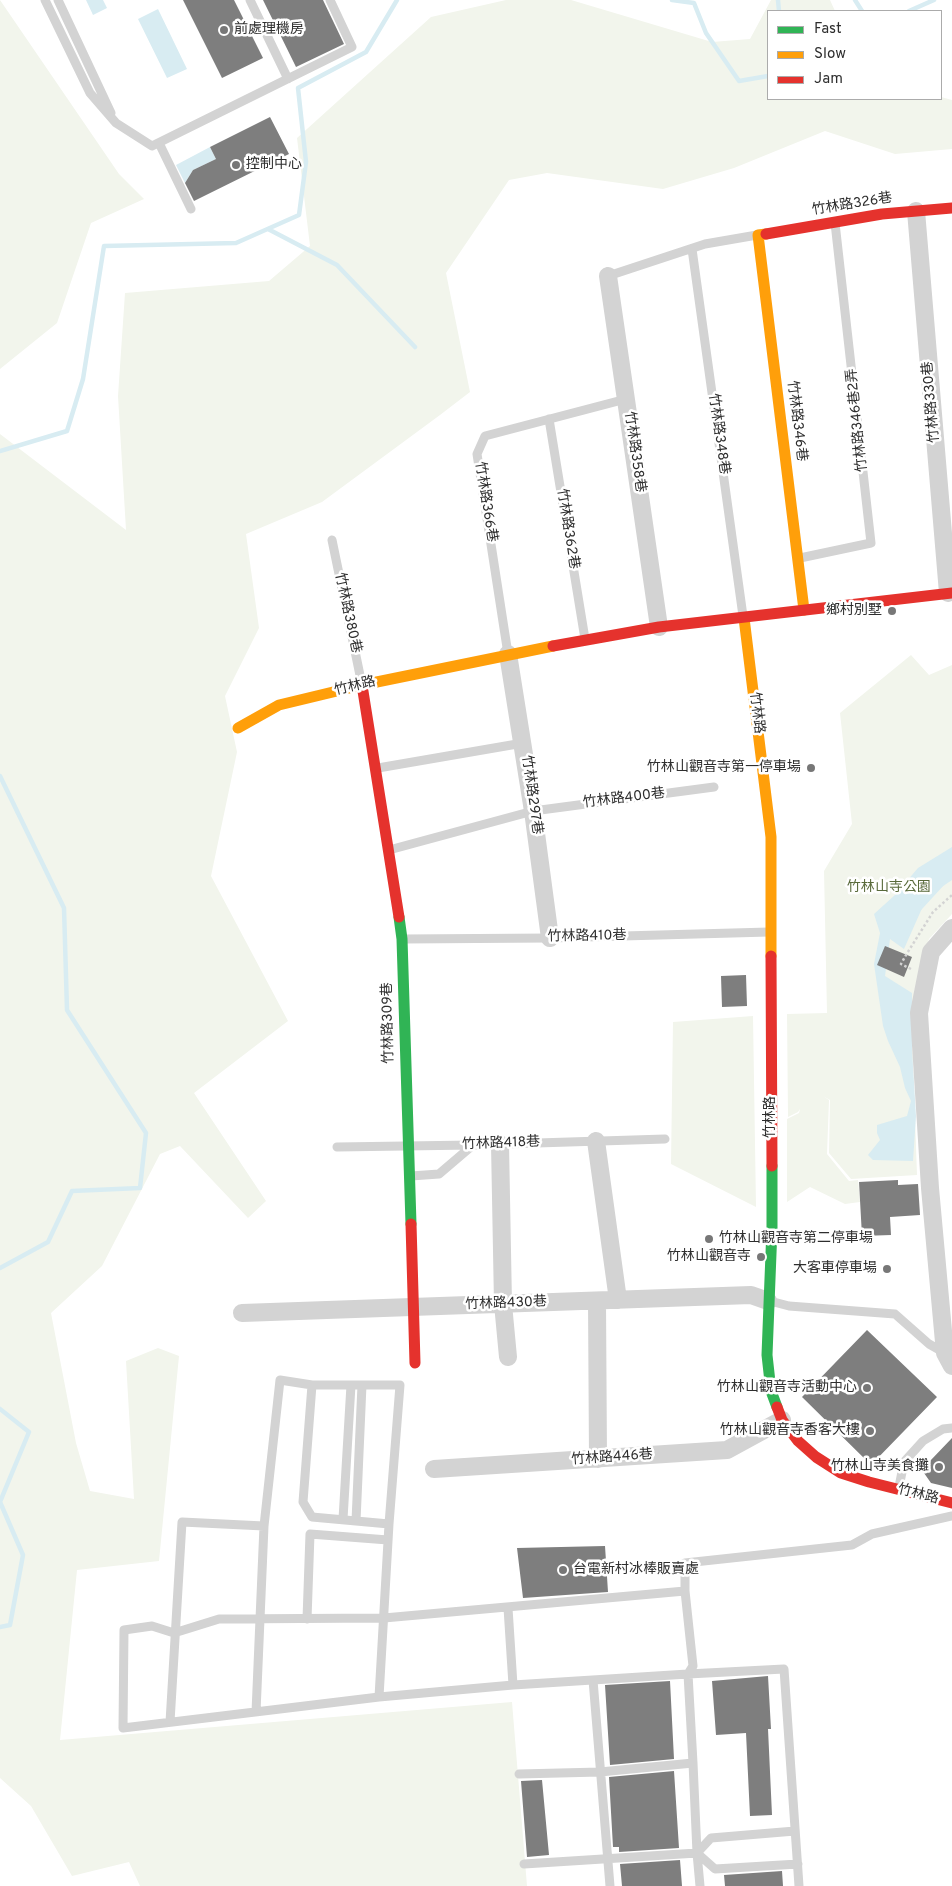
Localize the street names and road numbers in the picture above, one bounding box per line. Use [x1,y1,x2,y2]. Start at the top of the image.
street label: 竹林路326巷 [811,190,893,220]
street label: 竹林路330巷 [920,361,944,443]
street label: 竹林路346巷2弄 [844,367,872,473]
street label: 竹林路346巷 [783,380,809,462]
street label: 竹林路348巷 [704,392,732,476]
street label: 竹林路358巷 [620,410,648,494]
street label: 竹林路366巷 [470,461,500,543]
street label: 竹林路362巷 [552,488,582,570]
street label: 竹林路380巷 [330,571,364,655]
street label: 竹林路 [333,674,377,700]
street label: 竹林路 [745,691,767,735]
street label: 竹林路297巷 [517,754,545,836]
street label: 竹林路400巷 [582,786,666,812]
street label: 竹林路410巷 [547,928,627,946]
street label: 竹林路309巷 [380,982,398,1064]
street label: 竹林路 [763,1096,779,1138]
street label: 竹林路418巷 [461,1134,541,1154]
street label: 竹林路430巷 [465,1294,547,1314]
street label: 竹林路446巷 [571,1447,653,1469]
street label: 竹林路 [896,1482,940,1508]

